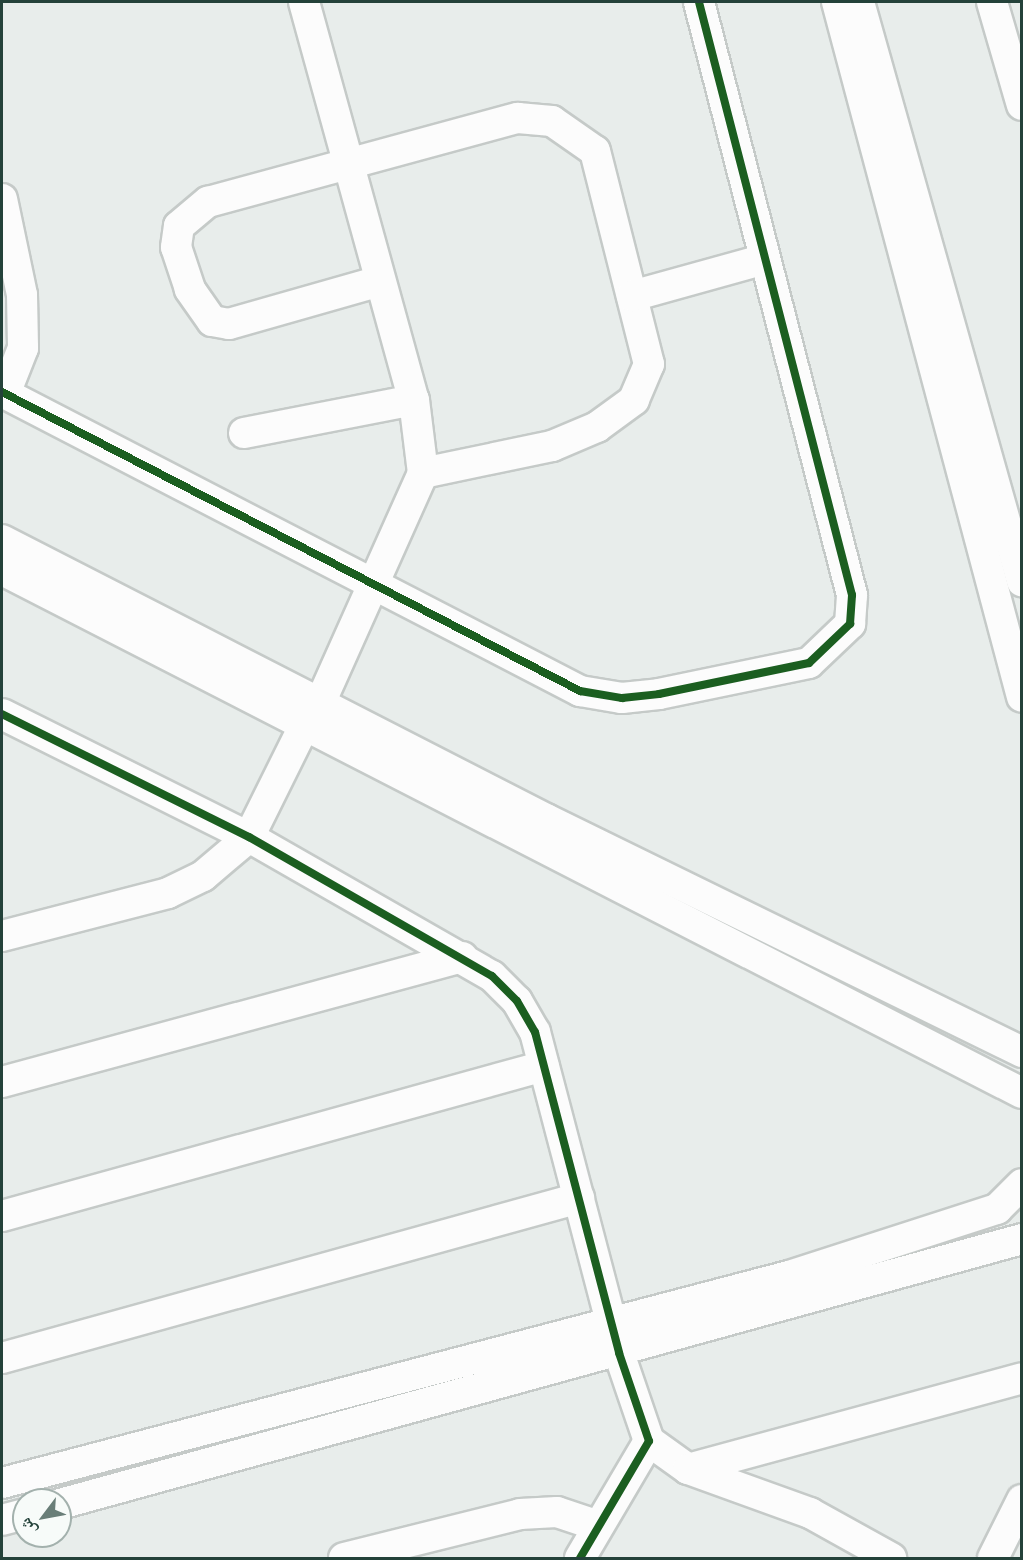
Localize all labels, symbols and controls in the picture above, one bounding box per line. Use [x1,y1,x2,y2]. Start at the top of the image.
north arrow [12,1488,72,1548]
text: ش [15,1515,41,1539]

